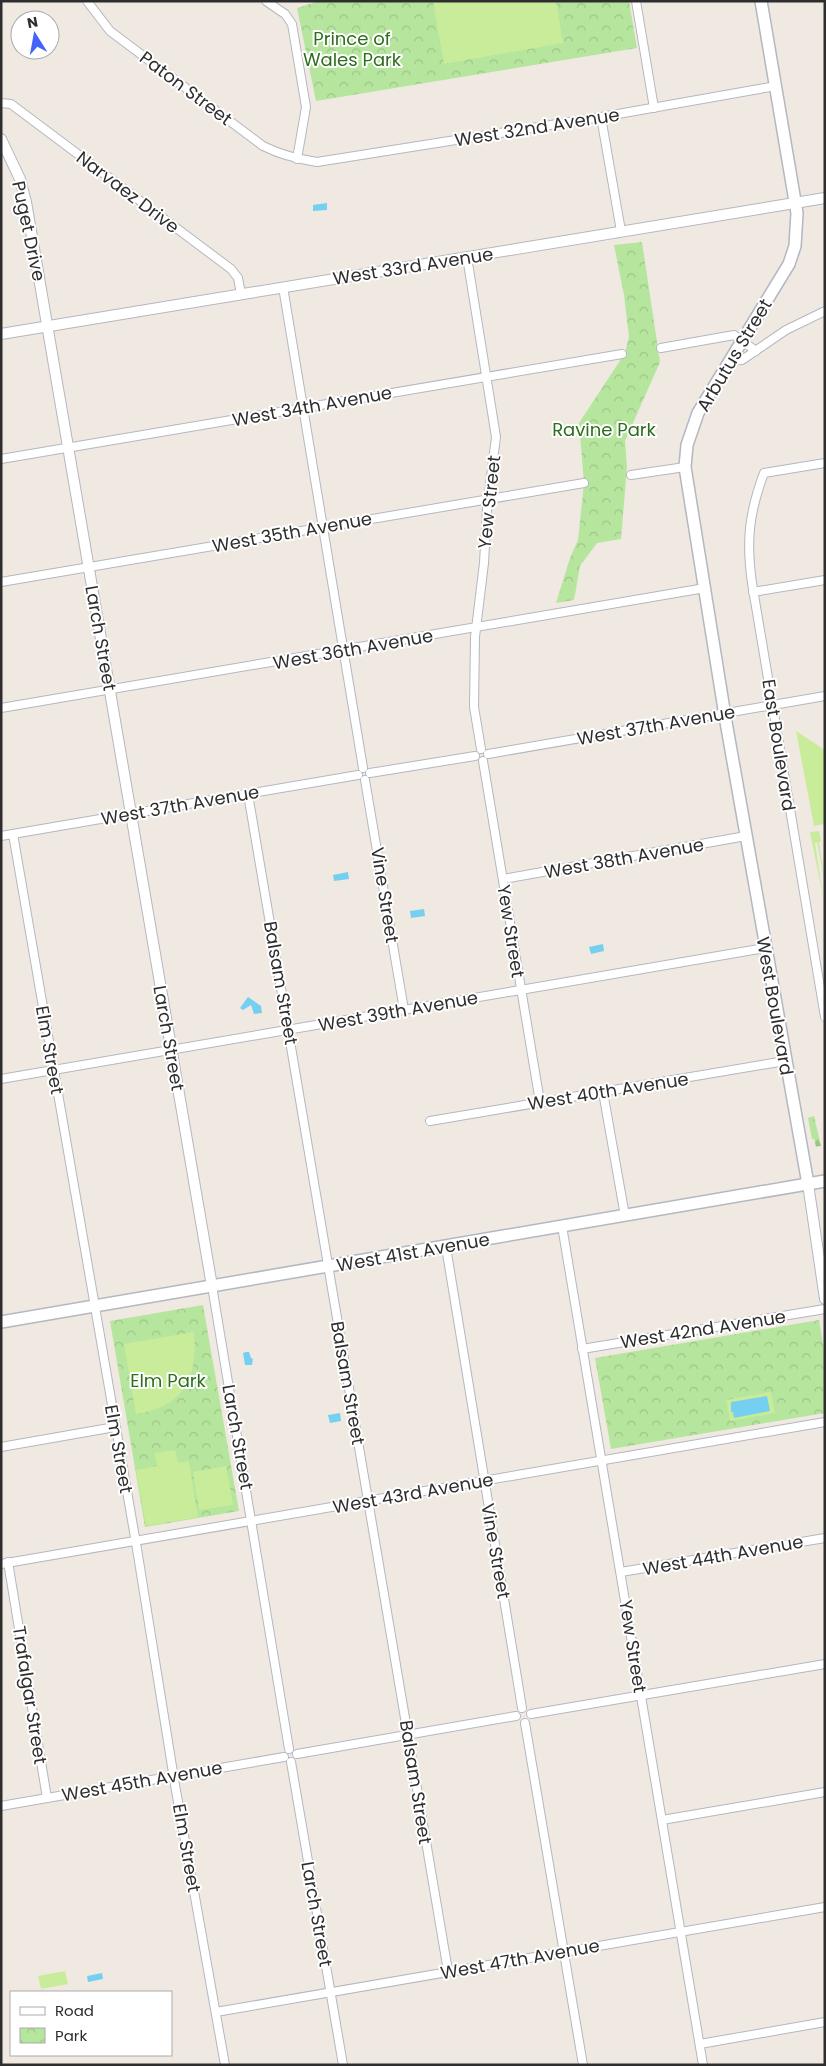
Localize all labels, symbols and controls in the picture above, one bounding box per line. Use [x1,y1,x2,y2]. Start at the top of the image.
north arrow [10,10,60,60]
text: N [25,11,40,33]
park label: Prince of Wales Park [303,26,402,72]
street label: Paton Street [135,45,237,131]
street label: West 32nd Avenue [453,102,621,152]
street label: Narvaez Drive [71,145,185,239]
street label: Puget Drive [6,179,52,283]
street label: West 33rd Avenue [331,241,495,291]
street label: Arbutus Street [690,294,778,416]
street label: West 34th Avenue [230,380,394,432]
park label: Ravine Park [552,417,657,442]
street label: Yew Street [472,454,506,550]
street label: West 35th Avenue [210,506,374,558]
street label: Larch Street [79,583,123,693]
street label: West 36th Avenue [271,623,435,675]
street label: East Boulevard [756,677,802,813]
street label: West 37th Avenue [575,699,737,751]
street label: West 37th Avenue [99,779,261,831]
street label: West 38th Avenue [542,832,706,884]
street label: Vine Street [365,845,405,945]
street label: Yew Street [491,883,531,979]
street label: Balsam Street [258,919,304,1047]
street label: West Boulevard [751,935,799,1077]
street label: Larch Street [147,983,191,1093]
street label: West 39th Avenue [316,985,480,1037]
street label: Elm Street [30,1004,70,1096]
street label: West 40th Avenue [526,1066,690,1116]
street label: West 41st Avenue [335,1226,491,1278]
street label: West 42nd Avenue [618,1304,788,1354]
street label: Balsam Street [325,1319,371,1447]
park label: Elm Park [130,1368,207,1393]
street label: Larch Street [216,1382,260,1492]
street label: Elm Street [99,1403,139,1495]
street label: West 43rd Avenue [331,1467,495,1519]
street label: Vine Street [475,1501,517,1601]
street label: West 44th Avenue [641,1529,805,1581]
street label: Yew Street [613,1598,653,1694]
street label: Trafalgar Street [7,1624,53,1766]
street label: Balsam Street [394,1718,438,1846]
street label: West 45th Avenue [60,1755,224,1807]
street label: Elm Street [167,1802,207,1894]
street label: Larch Street [295,1859,339,1969]
street label: West 47th Avenue [438,1933,602,1985]
legend [10,1991,172,2056]
text: Road [55,2000,94,2021]
text: Park [55,2025,87,2046]

